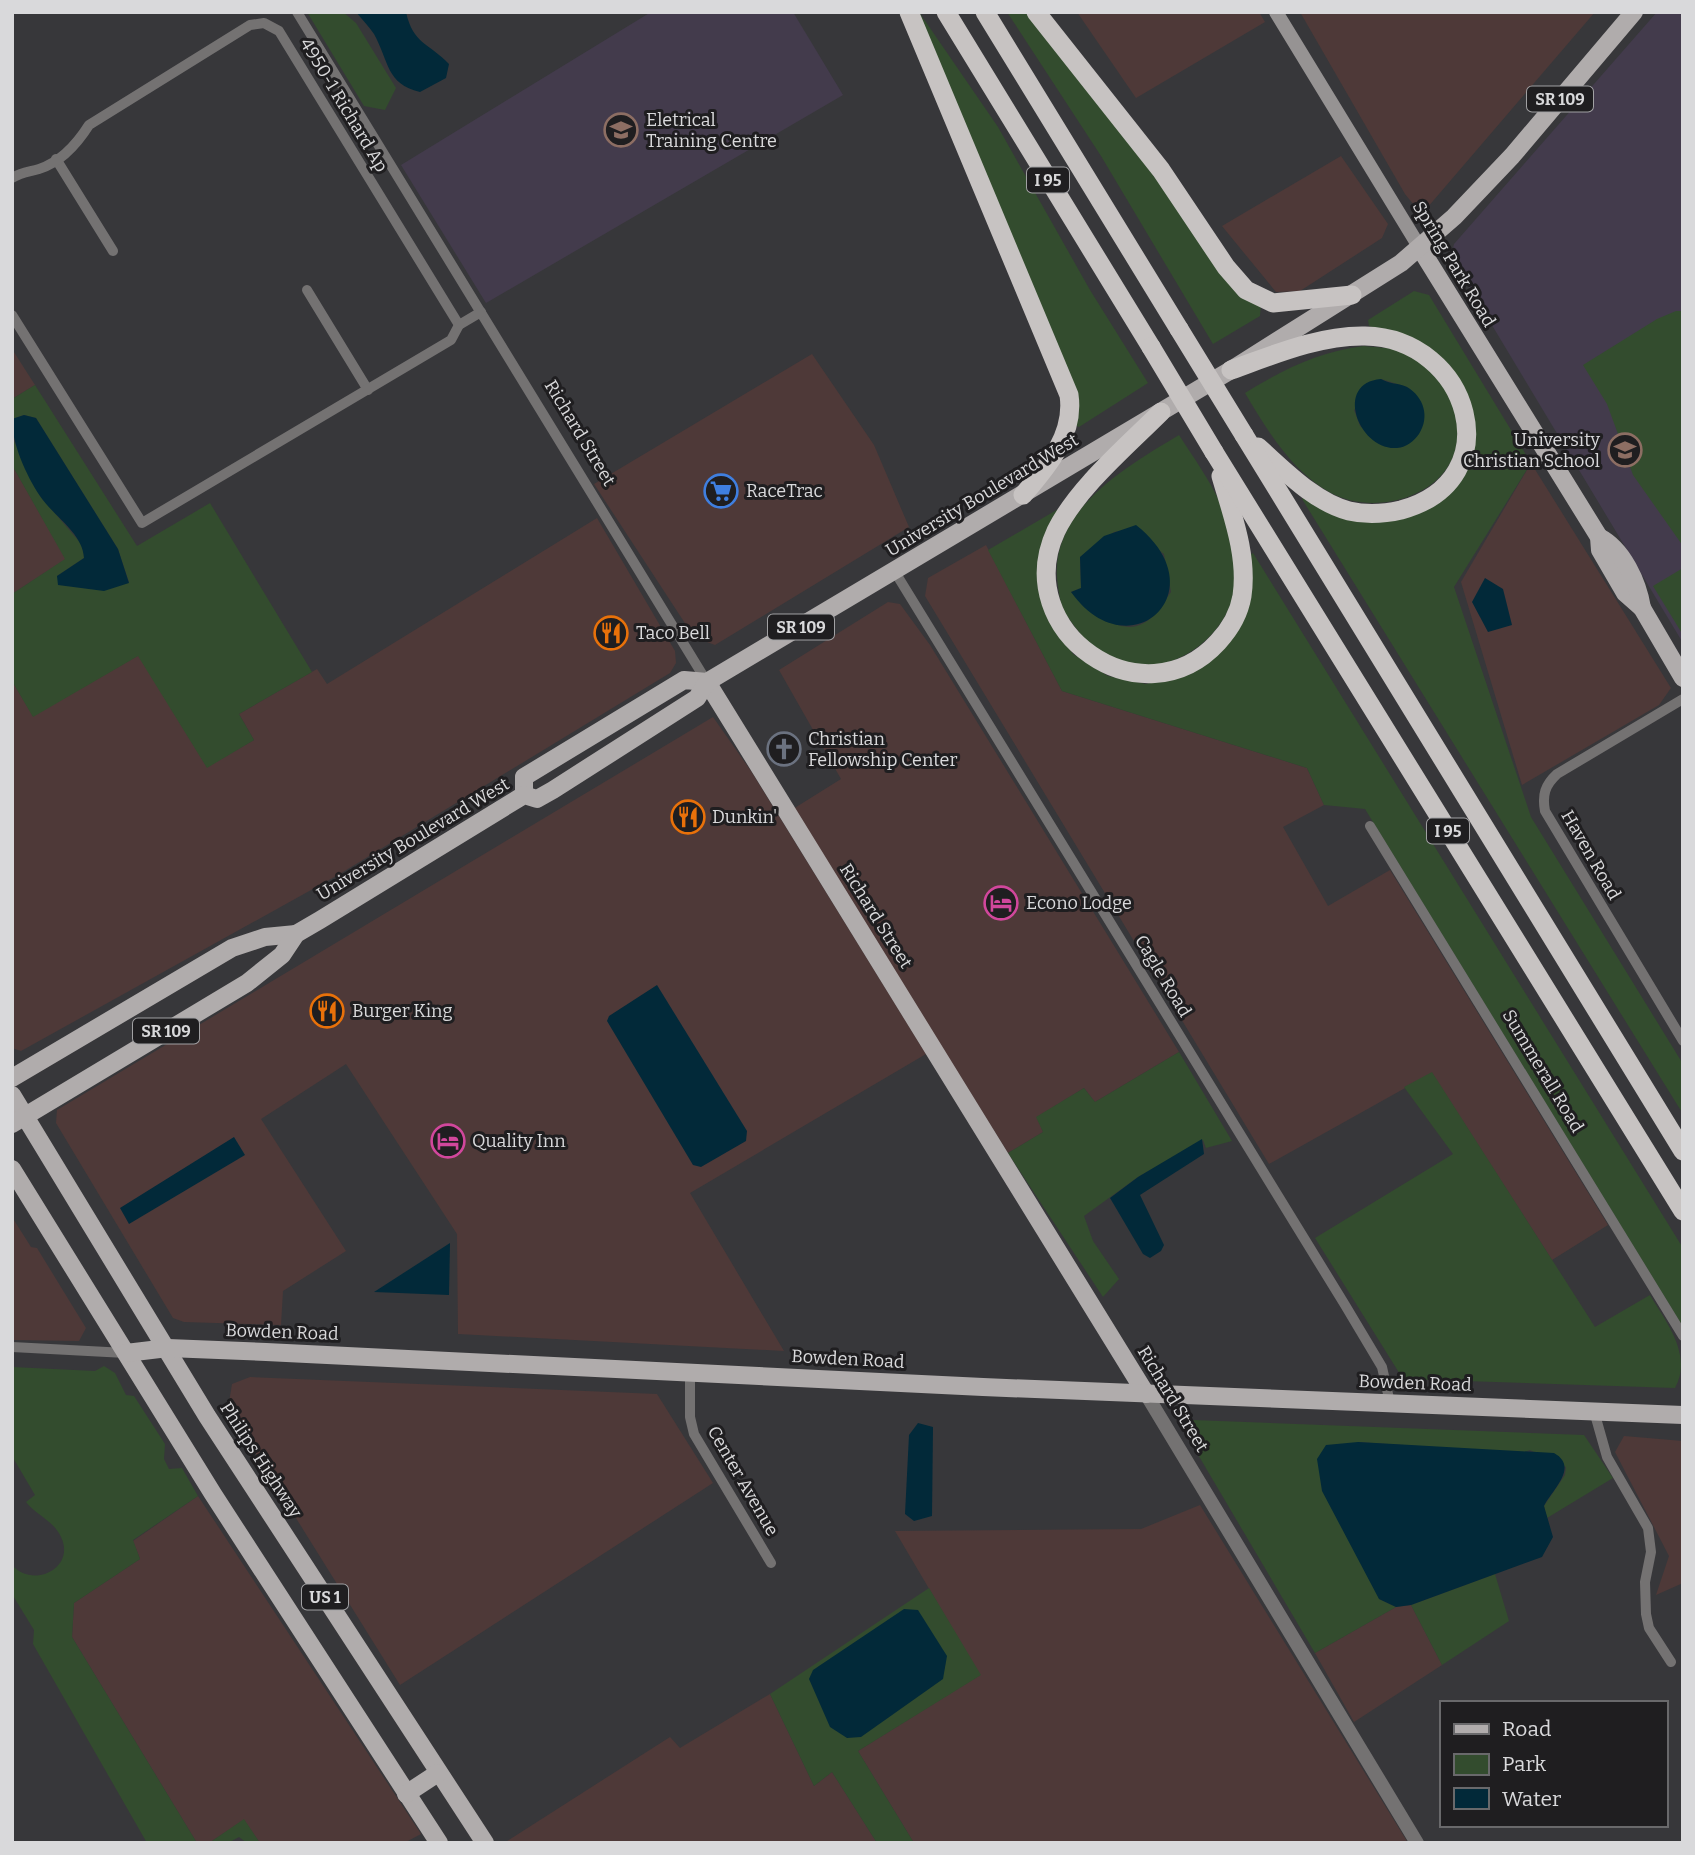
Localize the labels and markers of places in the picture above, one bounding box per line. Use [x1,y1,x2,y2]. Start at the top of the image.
place label: Eletrical Training Centre [646,109,777,152]
school or university icon: Eletrical Training Centre [602,111,640,149]
place label: University Christian School [1463,429,1600,472]
school or university icon: University Christian School [1606,431,1644,469]
supermarket icon: RaceTrac [702,472,740,510]
place label: RaceTrac [746,480,823,502]
restaurant icon: Taco Bell [592,614,630,652]
place label: Taco Bell [636,622,710,644]
place label: Christian Fellowship Center [808,728,957,771]
church icon: Christian Fellowship Center [765,730,803,768]
restaurant icon: Dunkin' [669,798,707,836]
place label: Dunkin' [712,806,777,828]
hotel icon: Econo Lodge [982,884,1020,922]
place label: Econo Lodge [1026,892,1132,914]
restaurant icon: Burger King [308,992,346,1030]
place label: Burger King [352,1000,453,1022]
hotel icon: Quality Inn [429,1122,467,1160]
place label: Quality Inn [472,1130,566,1152]

